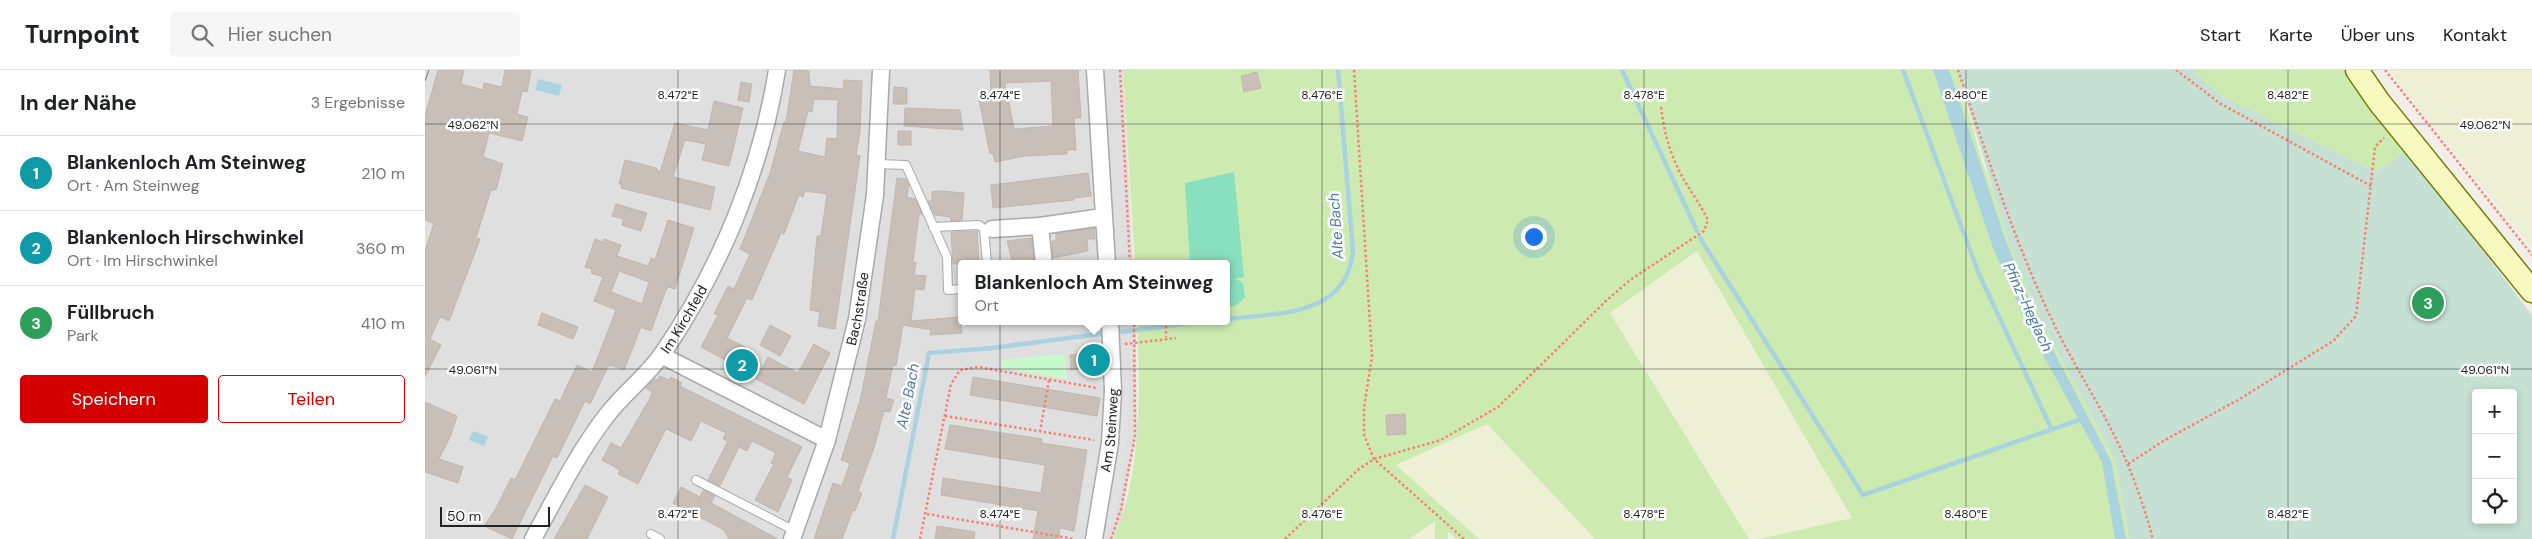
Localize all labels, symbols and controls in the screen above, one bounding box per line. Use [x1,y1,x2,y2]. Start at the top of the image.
search box [170,12,520,57]
text: Turnpoint [25,19,140,50]
icon: search [188,21,216,49]
text: Hier suchen [228,22,332,47]
text: Start [2200,23,2241,47]
text: Karte [2269,23,2313,47]
text: Über uns [2341,23,2415,47]
text: Kontakt [2443,23,2507,47]
text: 8.472°E [658,87,699,103]
text: 8.474°E [980,87,1021,103]
text: 8.476°E [1301,87,1343,103]
text: 8.478°E [1623,87,1665,103]
text: 8.480°E [1944,87,1988,103]
text: 8.482°E [2267,87,2309,103]
text: In der Nähe [20,89,137,117]
text: 3 Ergebnisse [311,92,405,113]
text: 49.062°N [447,117,499,133]
text: 49.062°N [2459,117,2511,133]
text: Blankenloch Am Steinweg [67,150,306,175]
text: 1 [33,163,39,184]
text: 210 m [361,163,405,184]
text: Ort · Am Steinweg [67,175,200,196]
water label: Alte Bach [1324,192,1348,261]
your location [1521,224,1547,250]
text: Blankenloch Hirschwinkel [67,225,304,250]
text: 2 [31,238,41,259]
text: 360 m [356,238,405,259]
text: Ort · Im Hirschwinkel [67,250,218,271]
water label: Pfinz-Heglach [1999,259,2058,355]
popup [958,260,1230,325]
text: Blankenloch Am Steinweg [974,270,1214,295]
street label: Bachstraße [842,271,873,347]
street label: Im Kirchfeld [656,282,711,357]
pin: 3 [2412,284,2444,322]
text: Ort [974,295,999,316]
text: Füllbruch [67,300,155,325]
text: 3 [31,313,41,334]
text: 410 m [361,313,405,334]
text: Park [67,325,99,346]
pin: 1 [1078,341,1110,379]
pin: 2 [726,346,758,384]
water label: Alte Bach [892,361,924,431]
text: 49.061°N [449,362,497,378]
text: 49.061°N [2461,362,2509,378]
button: Speichern [20,375,208,423]
button: Teilen [218,375,405,423]
street label: Am Steinweg [1096,387,1122,474]
map controls [2472,389,2517,524]
button: + [2472,389,2517,434]
button: − [2472,434,2517,479]
button: locate [2472,479,2517,524]
scale bar [440,504,550,527]
text: 8.472°E [658,506,699,522]
text: 8.474°E [980,506,1021,522]
text: 8.476°E [1301,506,1343,522]
text: 8.478°E [1623,506,1665,522]
text: 8.480°E [1944,506,1988,522]
text: 8.482°E [2267,506,2309,522]
text: 50 m [447,507,481,525]

